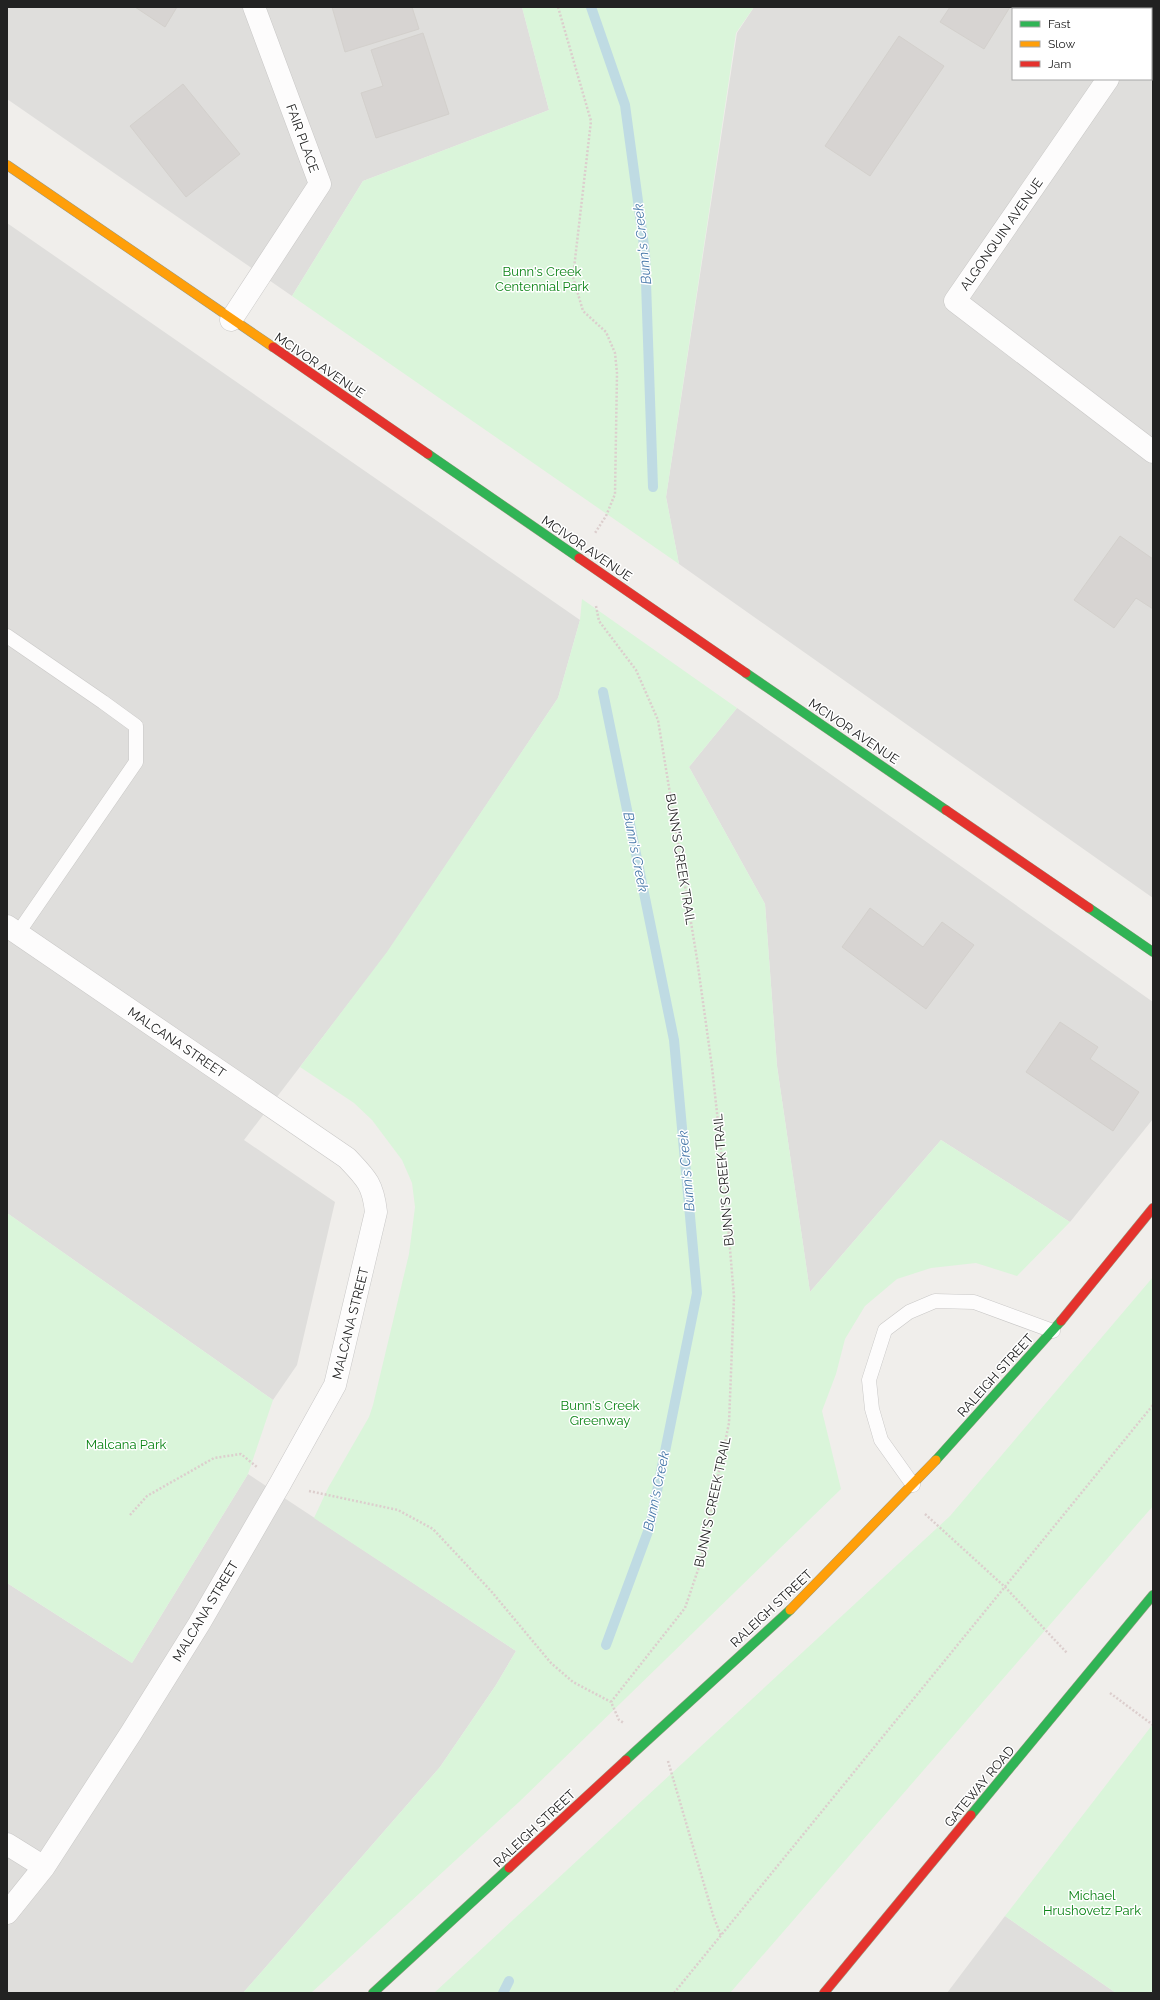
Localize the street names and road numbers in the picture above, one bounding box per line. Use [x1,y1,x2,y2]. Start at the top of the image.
street label: FAIR PLACE [283,102,322,174]
street label: ALGONQUIN AVENUE [957,175,1046,293]
street label: MCIVOR AVENUE [272,330,368,401]
street label: MCIVOR AVENUE [539,513,635,584]
street label: MCIVOR AVENUE [806,696,902,767]
street label: BUNN'S CREEK TRAIL [663,792,698,926]
street label: MALCANA STREET [125,1004,229,1081]
street label: BUNN'S CREEK TRAIL [710,1113,737,1247]
street label: MALCANA STREET [329,1266,372,1381]
street label: RALEIGH STREET [954,1331,1037,1420]
street label: BUNN'S CREEK TRAIL [691,1435,734,1569]
street label: MALCANA STREET [169,1558,241,1664]
street label: RALEIGH STREET [727,1567,815,1650]
street label: GATEWAY ROAD [941,1743,1018,1830]
street label: RALEIGH STREET [490,1787,578,1870]

